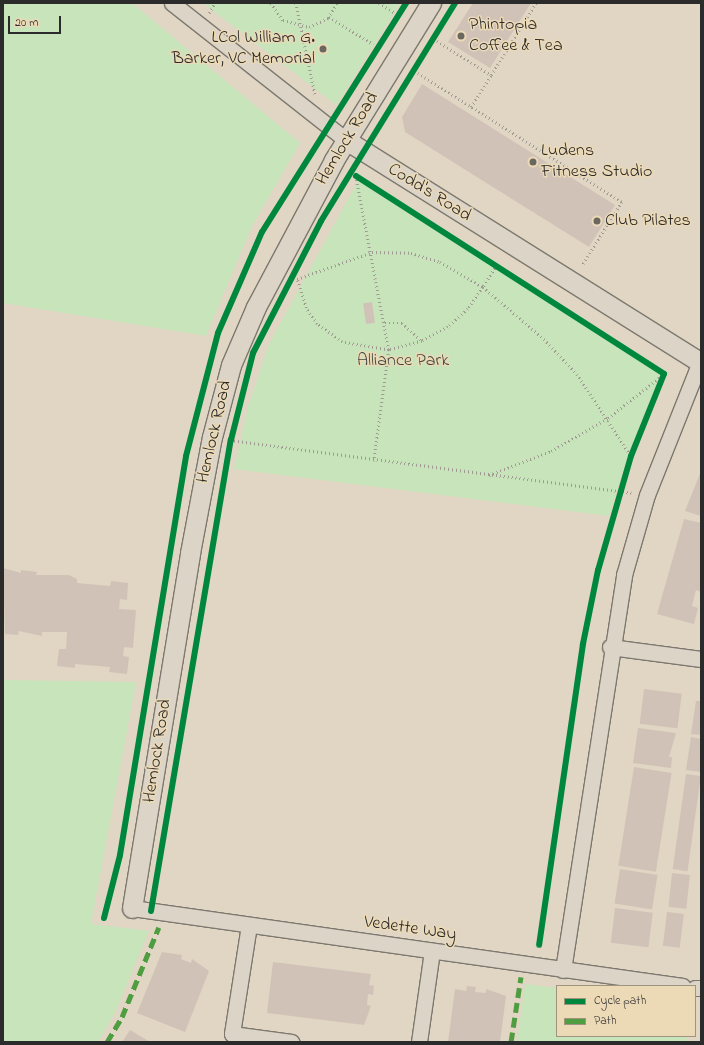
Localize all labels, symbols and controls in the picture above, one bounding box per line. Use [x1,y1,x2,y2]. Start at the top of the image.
scale bar [10,8,63,34]
text: 20 m [15,14,38,32]
place label: Phintopia Coffee & Tea [469,15,563,58]
place label: LCol William G. Barker, VC Memorial [172,28,315,70]
marker: Phintopia Coffee & Tea [456,31,466,41]
marker: LCol William G. Barker, VC Memorial [318,44,328,54]
street label: Hemlock Road [312,89,384,189]
place label: Ludens Fitness Studio [541,141,652,184]
marker: Ludens Fitness Studio [528,157,538,167]
street label: Codd's Road [383,159,475,227]
place label: Club Pilates [605,210,691,232]
marker: Club Pilates [592,216,602,226]
park label: Alliance Park [357,350,449,372]
street label: Hemlock Road [193,379,237,485]
street label: Hemlock Road [139,698,177,804]
street label: Vedette Way [362,912,458,946]
legend [556,985,696,1037]
text: Cycle path [594,992,646,1010]
text: Path [594,1012,616,1030]

